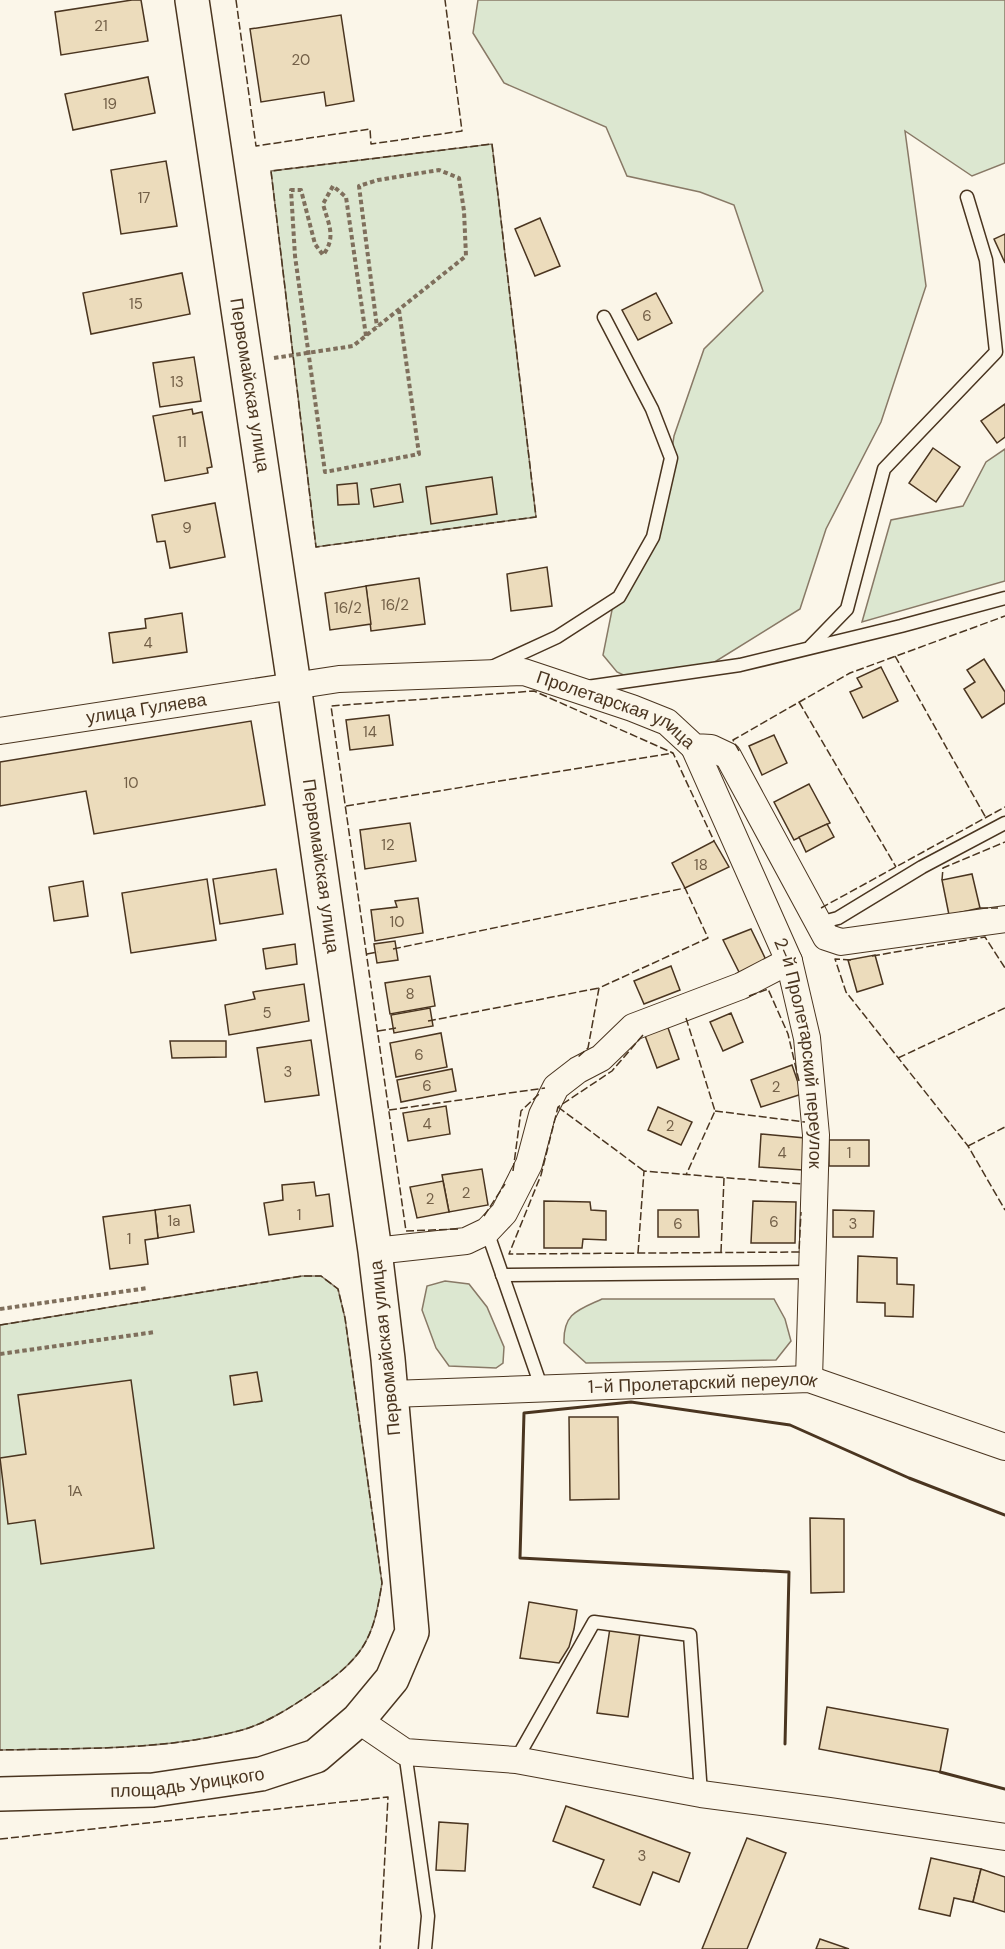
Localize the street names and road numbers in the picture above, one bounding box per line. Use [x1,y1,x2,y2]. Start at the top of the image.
street label: Первомайская улица [224,296,276,475]
street label: Пролетарская улица [533,665,701,755]
street label: улица Гуляева [85,687,209,730]
street label: Первомайская улица [297,777,345,956]
street label: 2-й Пролетарский переулок [766,937,824,1171]
street label: Первомайская улица [364,1258,406,1437]
street label: 1-й Пролетарский переулок [588,1367,821,1399]
street label: площадь Урицкого [110,1762,266,1803]

